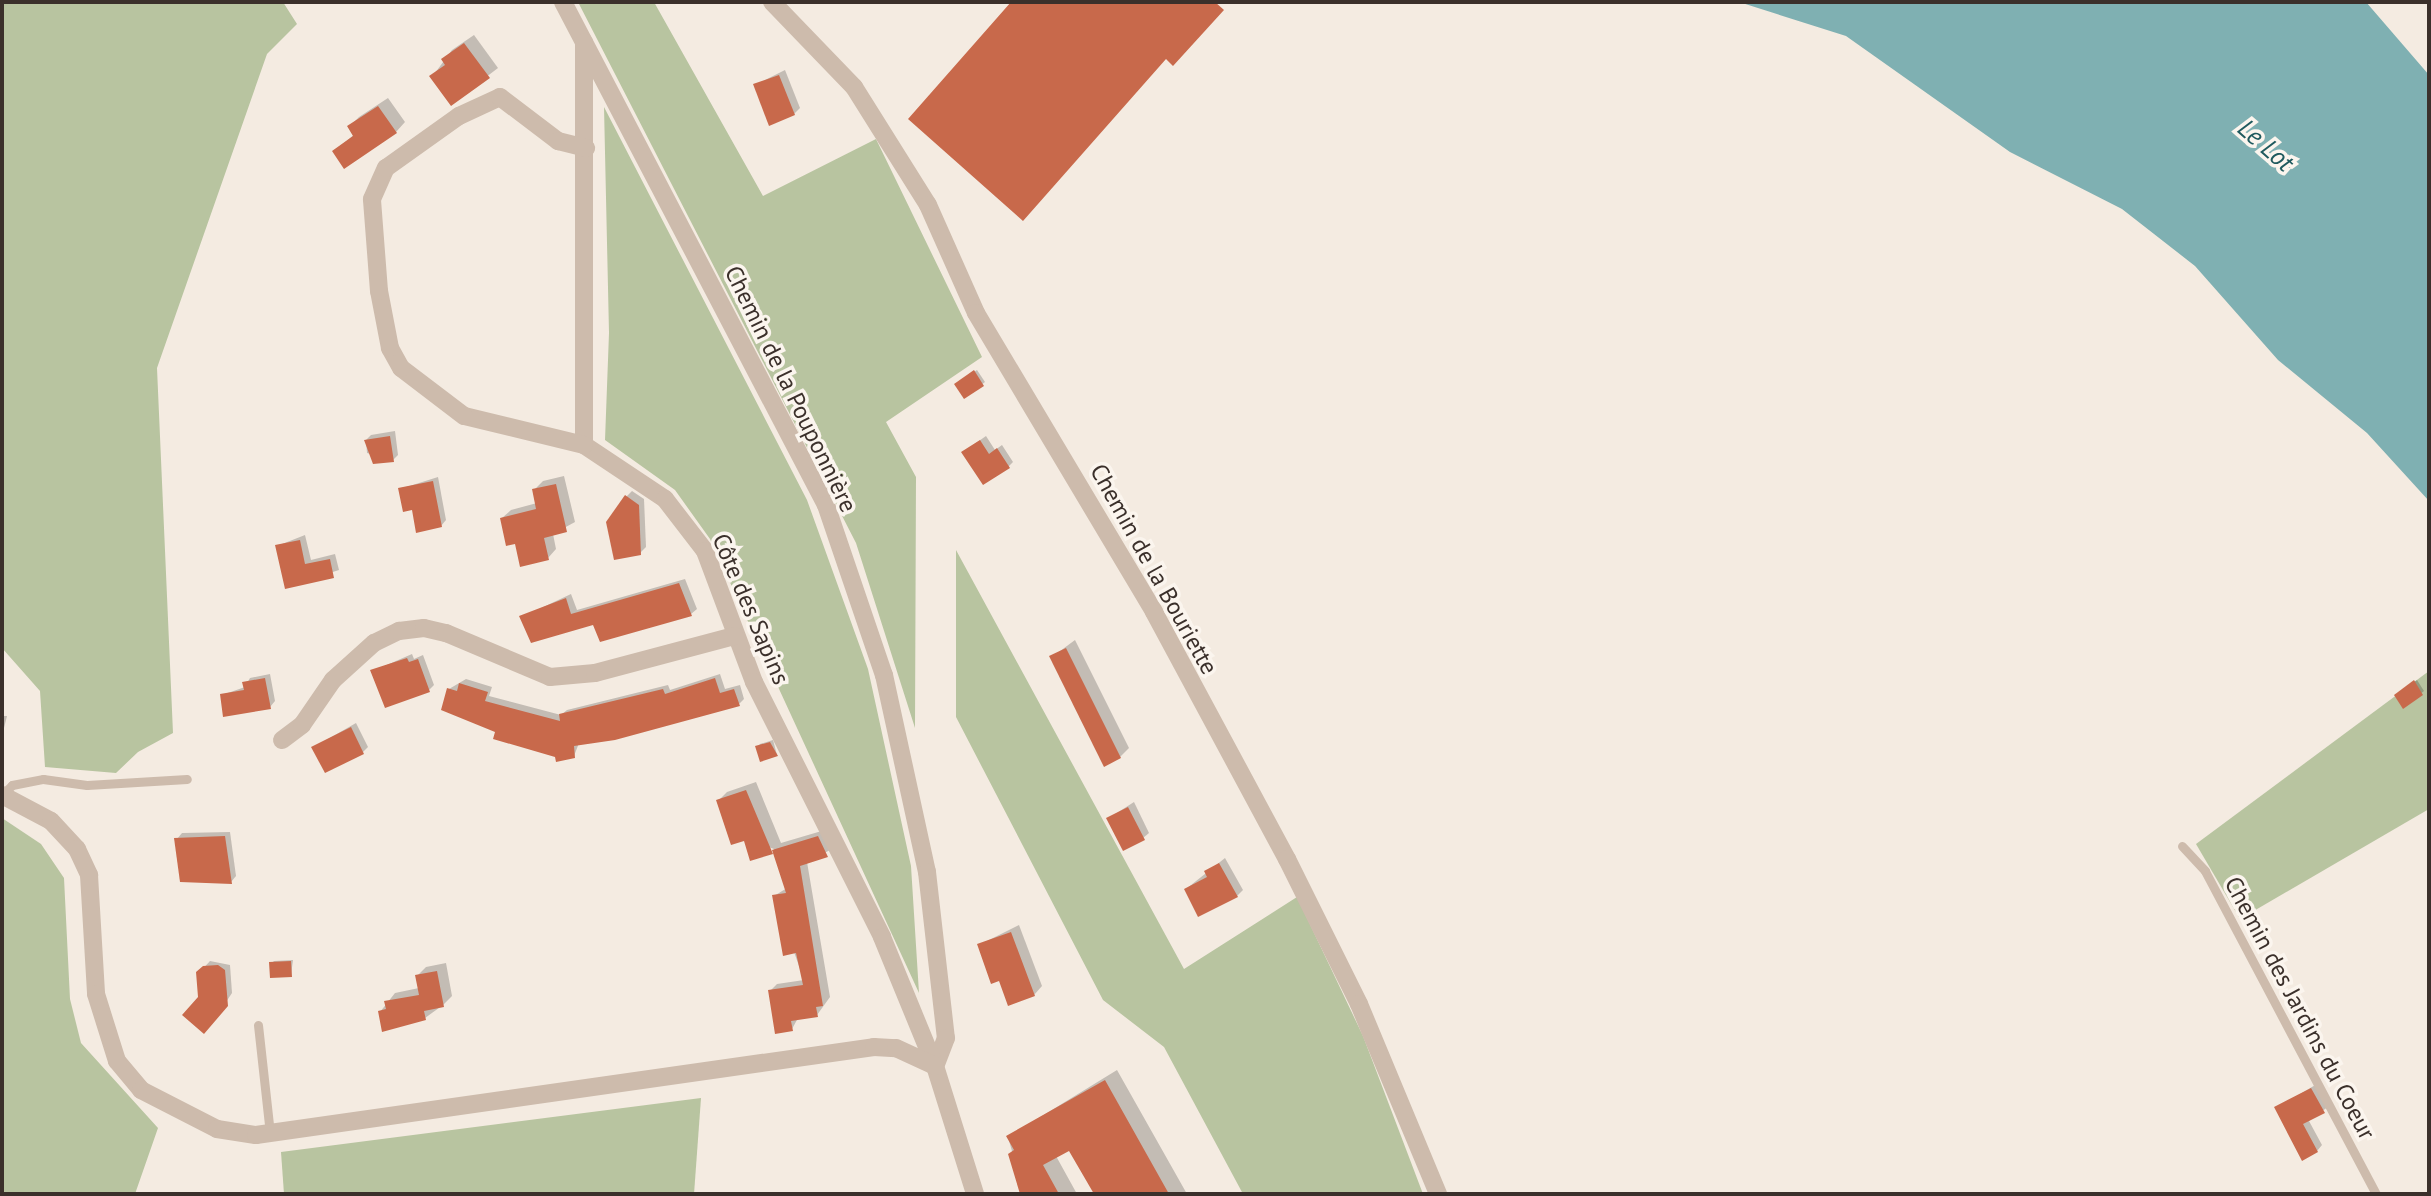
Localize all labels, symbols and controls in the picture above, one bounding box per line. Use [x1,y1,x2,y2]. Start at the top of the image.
water label: Le Lot [2232,112,2300,178]
street label: Chemin de la Pouponnière [719,261,863,517]
street label: Chemin de la Bouriette [1084,459,1224,679]
street label: Côte des Sapins [706,529,796,689]
street label: Chemin des Jardins du Coeur [2218,872,2382,1144]

